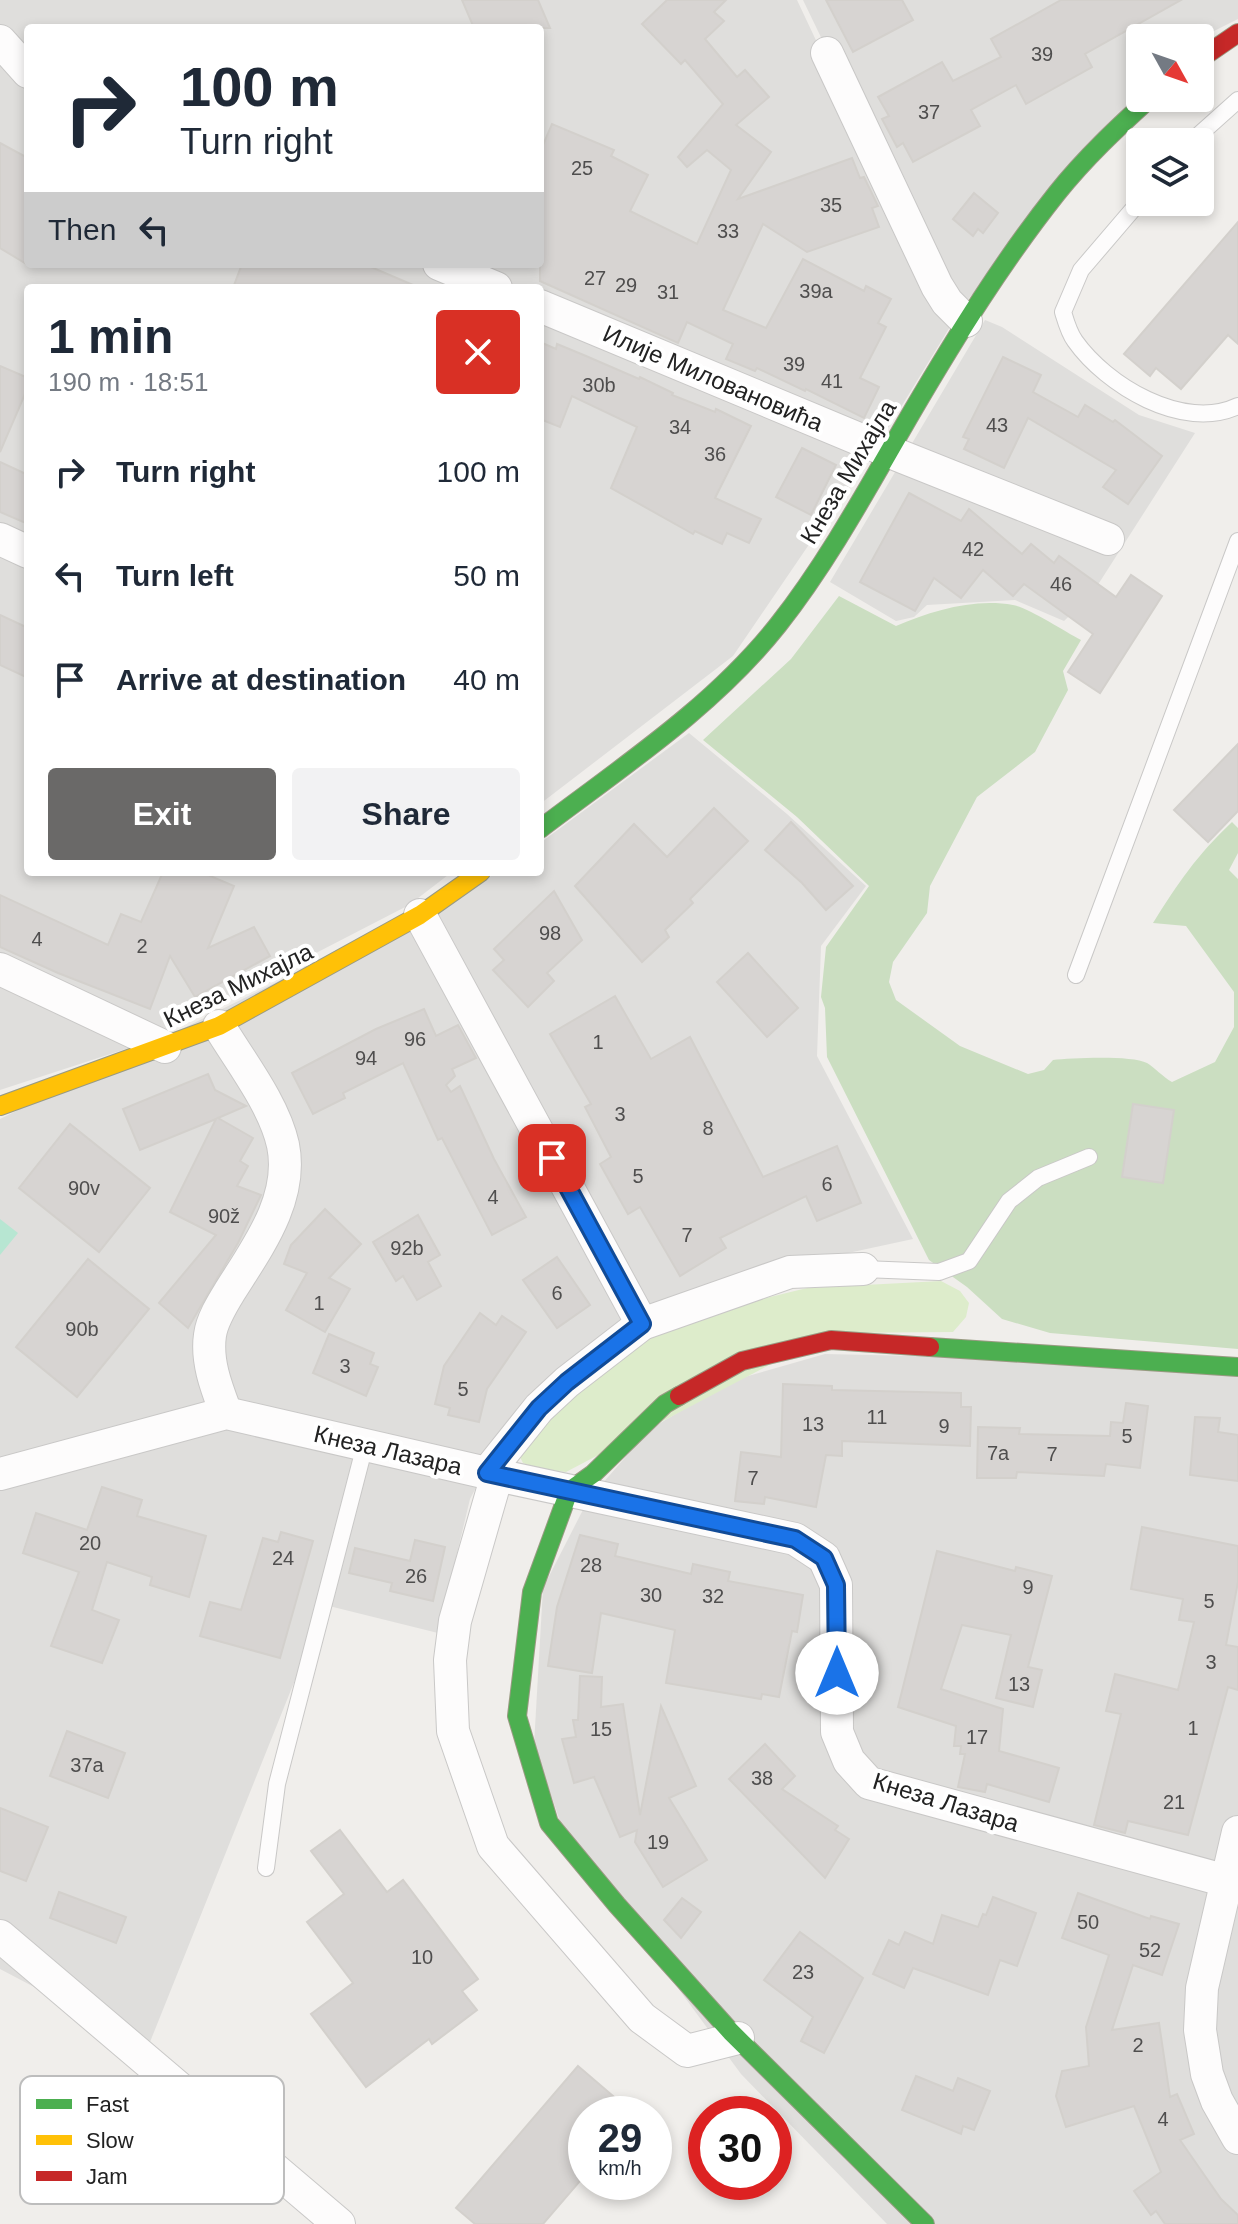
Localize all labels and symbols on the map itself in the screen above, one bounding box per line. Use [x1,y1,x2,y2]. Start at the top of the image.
north arrow [1126,24,1214,112]
house number: 39 [1031,43,1053,65]
house number: 37 [918,101,940,123]
house number: 25 [571,157,593,179]
house number: 35 [820,194,842,216]
house number: 33 [717,220,739,242]
house number: 27 [584,267,606,289]
house number: 29 [615,274,637,296]
house number: 39a [799,280,834,302]
house number: 31 [657,281,679,303]
street label: Илије Миловановића [599,319,828,437]
house number: 39 [783,353,805,375]
house number: 41 [821,370,843,392]
house number: 30b [582,374,616,396]
street label: Кнеза Михајла [795,395,902,548]
house number: 43 [986,414,1008,436]
house number: 34 [669,416,691,438]
house number: 36 [704,443,726,465]
house number: 42 [962,538,984,560]
house number: 46 [1050,573,1072,595]
house number: 98 [539,922,561,944]
house number: 4 [31,928,43,950]
house number: 2 [136,935,148,957]
street label: Кнеза Михајла [159,937,317,1033]
house number: 96 [404,1028,426,1050]
house number: 1 [592,1031,604,1053]
house number: 94 [355,1047,377,1069]
house number: 3 [614,1103,626,1125]
house number: 8 [702,1117,714,1139]
pin [518,1124,586,1192]
house number: 5 [632,1165,644,1187]
house number: 6 [821,1173,833,1195]
house number: 90v [68,1177,100,1199]
house number: 4 [487,1186,499,1208]
house number: 90ž [208,1205,240,1227]
house number: 7 [681,1224,693,1246]
house number: 92b [390,1237,424,1259]
house number: 6 [551,1282,563,1304]
house number: 1 [313,1292,325,1314]
house number: 90b [65,1318,99,1340]
house number: 3 [339,1355,351,1377]
house number: 5 [457,1378,469,1400]
house number: 11 [867,1406,887,1428]
house number: 13 [802,1413,824,1435]
house number: 9 [938,1415,950,1437]
street label: Кнеза Лазара [311,1420,465,1480]
house number: 5 [1121,1425,1133,1447]
house number: 7a [987,1442,1010,1464]
house number: 7 [1046,1443,1058,1465]
house number: 7 [747,1467,759,1489]
house number: 20 [79,1532,101,1554]
house number: 24 [272,1547,294,1569]
house number: 28 [580,1554,602,1576]
house number: 26 [405,1565,427,1587]
house number: 9 [1022,1576,1034,1598]
house number: 30 [640,1584,662,1606]
house number: 32 [702,1585,724,1607]
house number: 5 [1203,1590,1215,1612]
position arrow [795,1631,879,1715]
house number: 3 [1205,1651,1217,1673]
house number: 13 [1008,1673,1030,1695]
house number: 1 [1187,1717,1199,1739]
house number: 15 [590,1718,612,1740]
house number: 17 [966,1726,988,1748]
house number: 37a [70,1754,105,1776]
house number: 38 [751,1767,773,1789]
street label: Кнеза Лазара [870,1767,1023,1837]
house number: 21 [1163,1791,1185,1813]
house number: 19 [647,1831,669,1853]
house number: 50 [1077,1911,1099,1933]
house number: 52 [1139,1939,1161,1961]
house number: 10 [411,1946,433,1968]
house number: 23 [792,1961,814,1983]
house number: 2 [1132,2034,1144,2056]
legend [20,2076,284,2204]
text: Fast [86,2092,129,2117]
speed limit sign: 30 [688,2096,792,2200]
house number: 4 [1157,2108,1169,2130]
text: Slow [86,2128,134,2153]
text: Jam [86,2164,128,2189]

